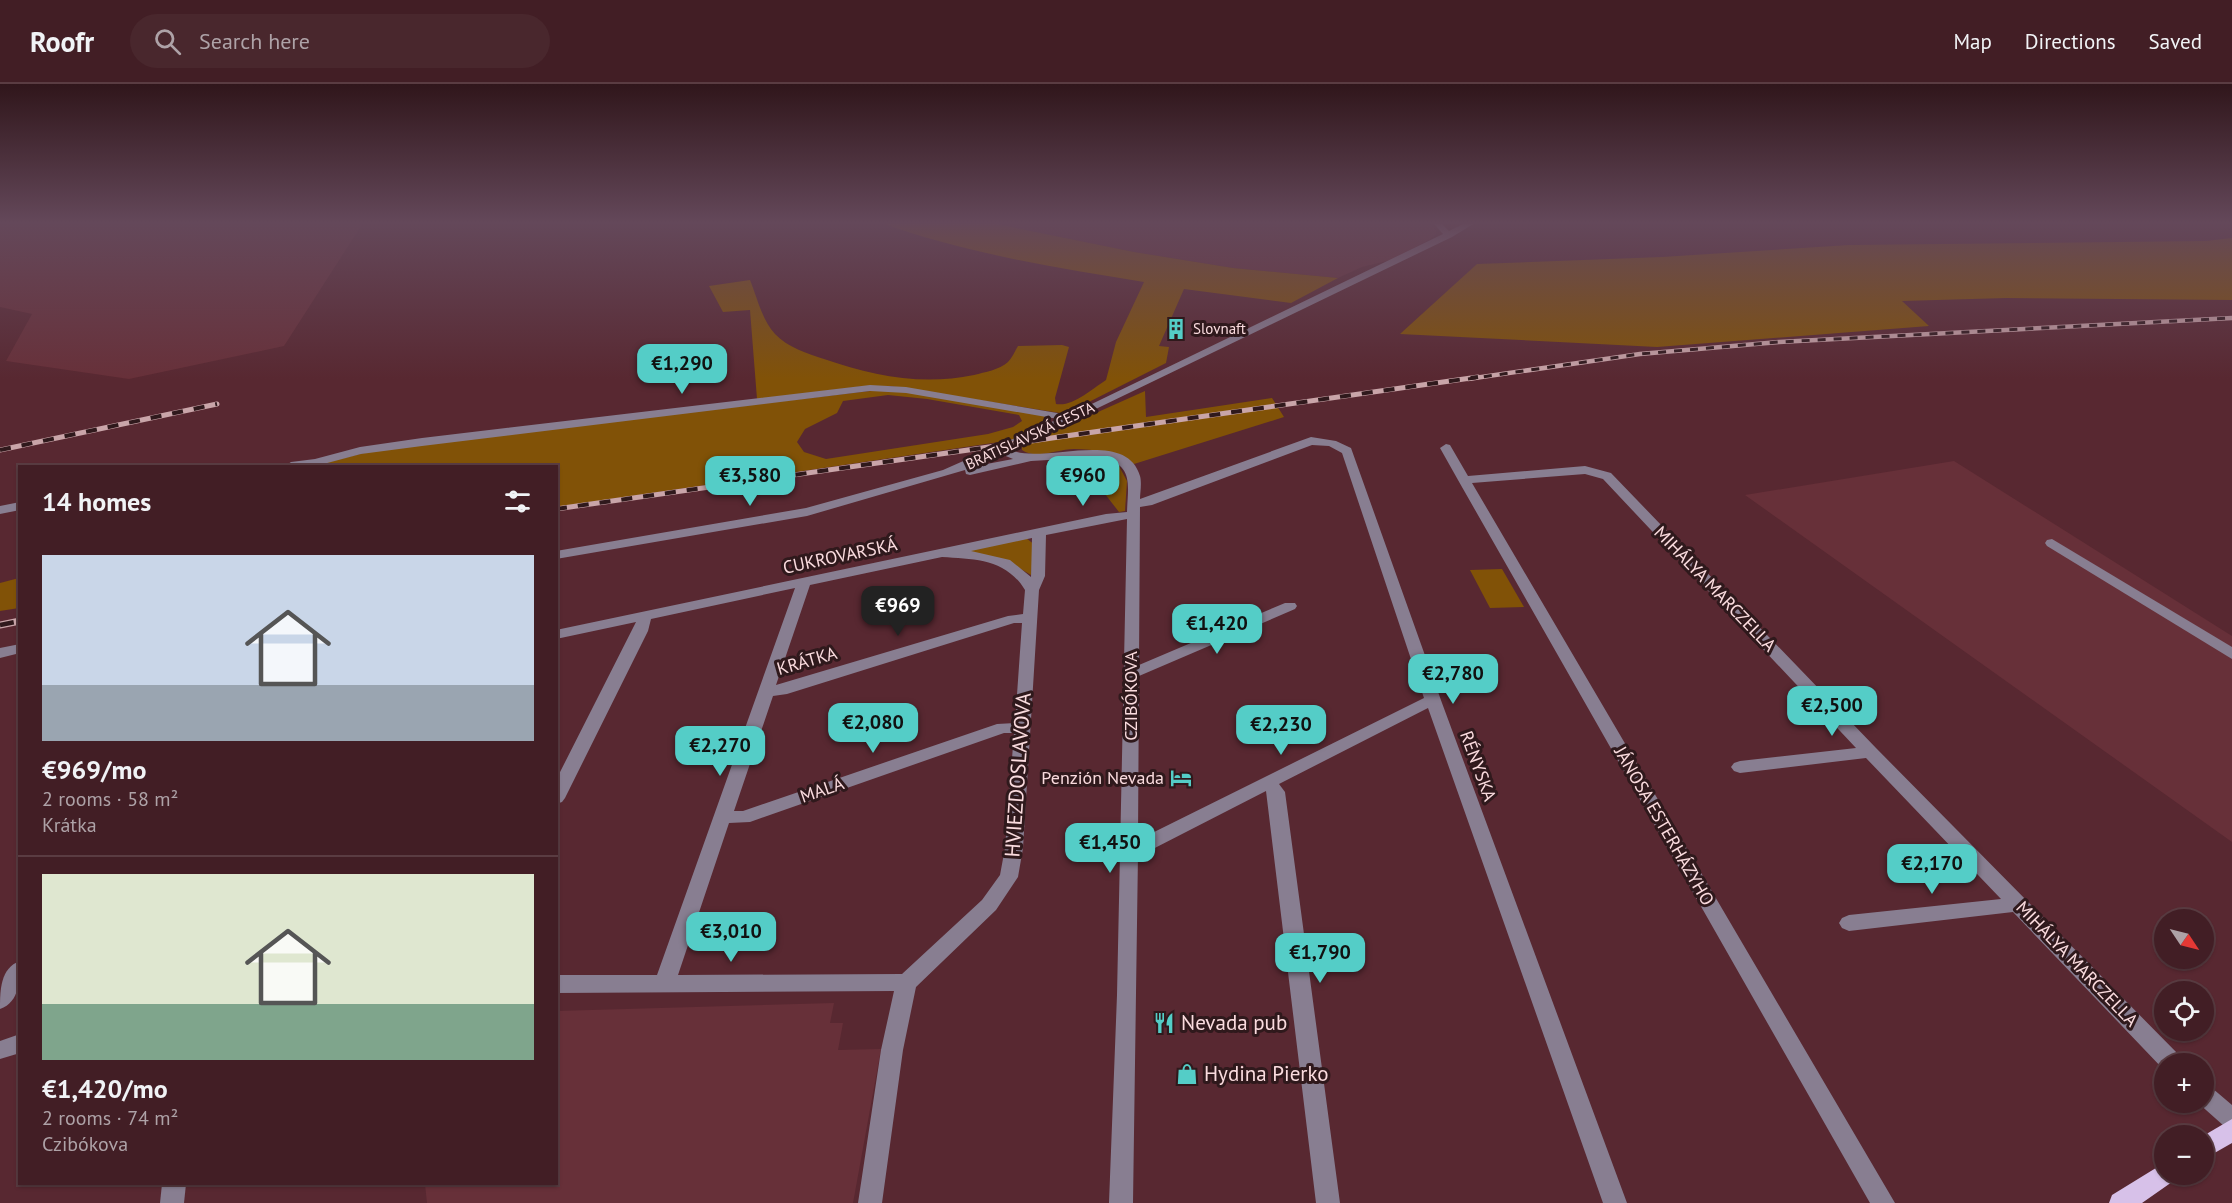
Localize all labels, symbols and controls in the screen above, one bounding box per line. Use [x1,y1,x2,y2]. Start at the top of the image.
search box [130,14,550,68]
text: Roofr [30,23,94,60]
icon: search [151,25,184,58]
text: Search here [199,27,310,55]
text: Map [1953,28,1992,55]
text: Directions [2025,28,2116,55]
text: Saved [2149,28,2202,55]
building icon: Slovnaft [1164,317,1188,341]
place label: Slovnaft [1193,319,1246,338]
pin: €1,290 [633,344,731,395]
text: €1,290 [651,350,713,376]
street label: BRATISLAVSKÁ CESTA [962,397,1097,474]
pin: €3,580 [701,456,799,507]
pin: €960 [1047,456,1119,507]
text: €3,580 [719,462,781,488]
text: €960 [1060,462,1106,488]
text: 14 homes [42,485,151,518]
icon: filters [501,485,534,518]
street label: MIHÁLYA MARCZELLA [1649,521,1782,657]
street label: CUKROVARSKÁ [781,532,899,579]
pin: €969 [862,586,934,637]
text: €969 [875,592,921,618]
icon: home [234,594,342,702]
pin: €1,420 [1168,604,1266,655]
text: €1,420 [1186,610,1248,636]
street label: KRÁTKA [774,641,840,680]
street label: CZIBÓKOVA [1119,651,1142,741]
pin: €2,780 [1404,654,1502,705]
text: €2,780 [1422,660,1484,686]
pin: €2,500 [1783,686,1881,737]
street label: HVIEZDOSLAVOVA [998,691,1037,858]
text: €2,500 [1801,692,1863,718]
pin: €2,080 [824,703,922,754]
pin: €2,230 [1232,705,1330,756]
text: €2,080 [842,709,904,735]
text: €2,230 [1250,711,1312,737]
pin: €2,270 [671,726,769,777]
street label: RÉNYSKA [1455,728,1502,805]
text: €2,270 [689,732,751,758]
street label: JÁNOSA ESTERHÁZYHO [1609,741,1719,909]
text: €969/mo [42,753,146,786]
place label: Penzión Nevada [1041,766,1164,789]
hotel icon: Penzión Nevada [1169,766,1193,790]
street label: MALÁ [797,771,847,808]
text: 2 rooms · 58 m² [42,786,178,812]
text: Krátka [42,812,97,838]
pin: €1,450 [1061,823,1159,874]
text: €1,450 [1079,829,1141,855]
pin: €2,170 [1883,844,1981,895]
text: €2,170 [1901,850,1963,876]
street label: MIHÁLYA MARCZELLA [2011,896,2144,1032]
north arrow [2154,909,2214,969]
map controls [2154,909,2214,1185]
pin: €3,010 [682,912,780,963]
icon: home [234,913,342,1021]
text: €3,010 [700,918,762,944]
pin: €1,790 [1271,933,1369,984]
text: €1,790 [1289,939,1351,965]
button: locate [2154,981,2214,1041]
place label: Nevada pub [1181,1009,1287,1036]
restaurant icon: Nevada pub [1152,1011,1176,1035]
button: + [2154,1053,2214,1113]
place label: Hydina Pierko [1204,1060,1329,1087]
shop icon: Hydina Pierko [1175,1062,1199,1086]
text: €1,420/mo [42,1072,168,1105]
text: 2 rooms · 74 m² [42,1105,178,1131]
button: − [2154,1125,2214,1185]
text: Czibókova [42,1131,128,1157]

